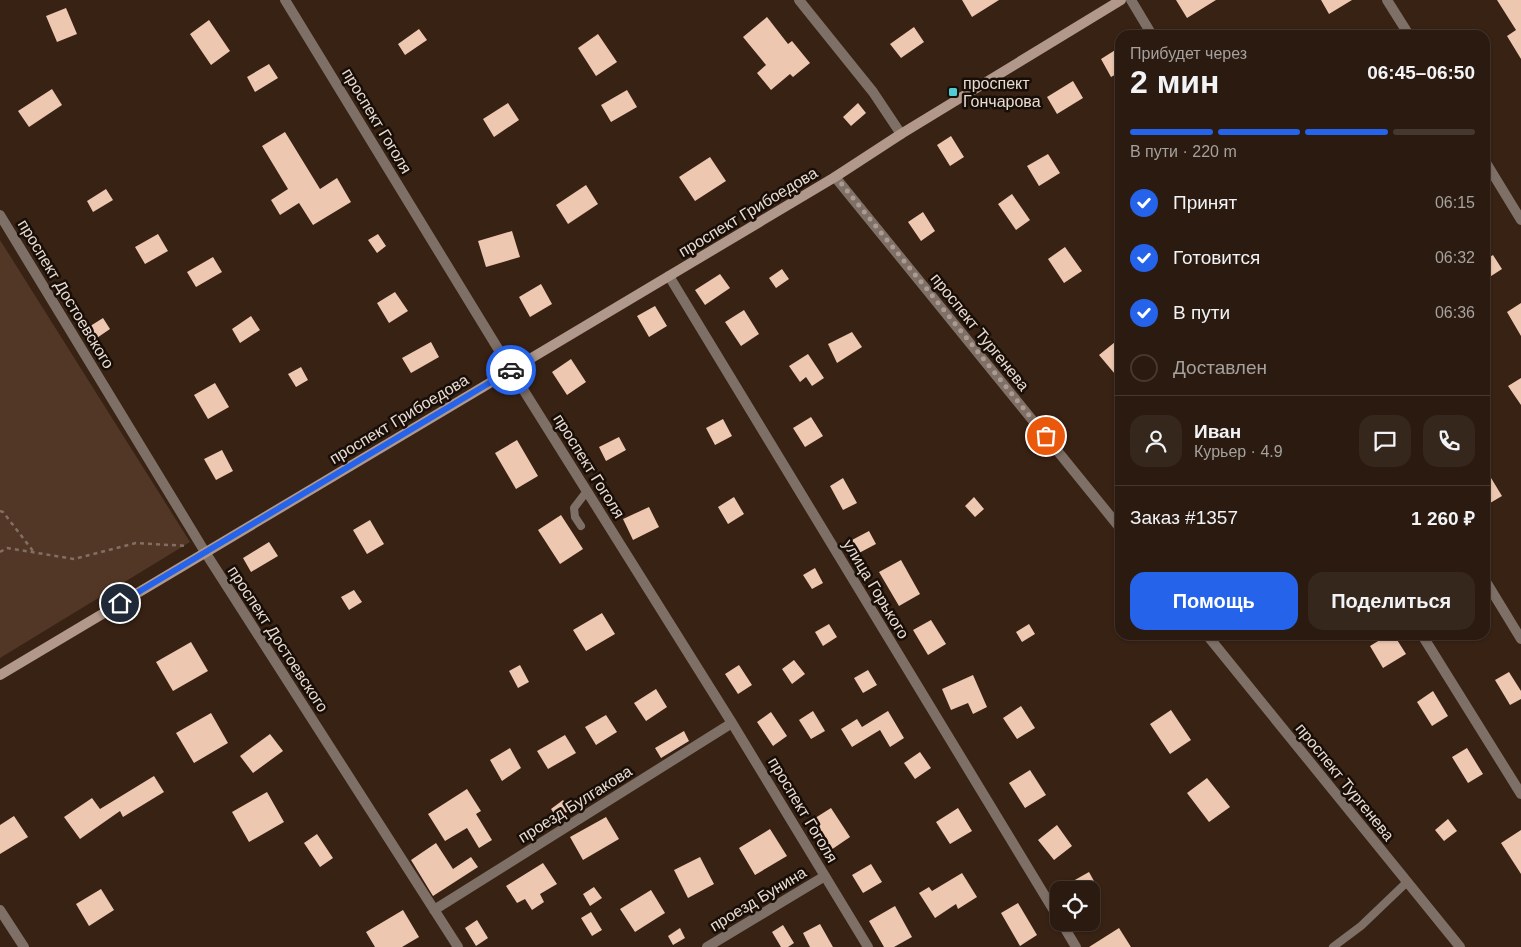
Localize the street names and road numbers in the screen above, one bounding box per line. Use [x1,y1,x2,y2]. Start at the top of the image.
street label: проспект Гоголя [339,65,415,177]
street label: проспект Грибоедова [676,164,820,260]
street label: проспект Достоевского [15,216,117,372]
street label: проспект Тургенева [927,270,1033,394]
street label: проспект Грибоедова [327,371,471,467]
street label: проспект Гоголя [550,411,628,521]
street label: улица Горького [840,536,912,642]
street label: проспект Достоевского [224,563,332,715]
street label: проспект Тургенева [1292,720,1398,844]
street label: проспект Гоголя [765,754,841,866]
street label: проезд Булгакова [515,762,635,846]
street label: проезд Бунина [707,863,809,934]

